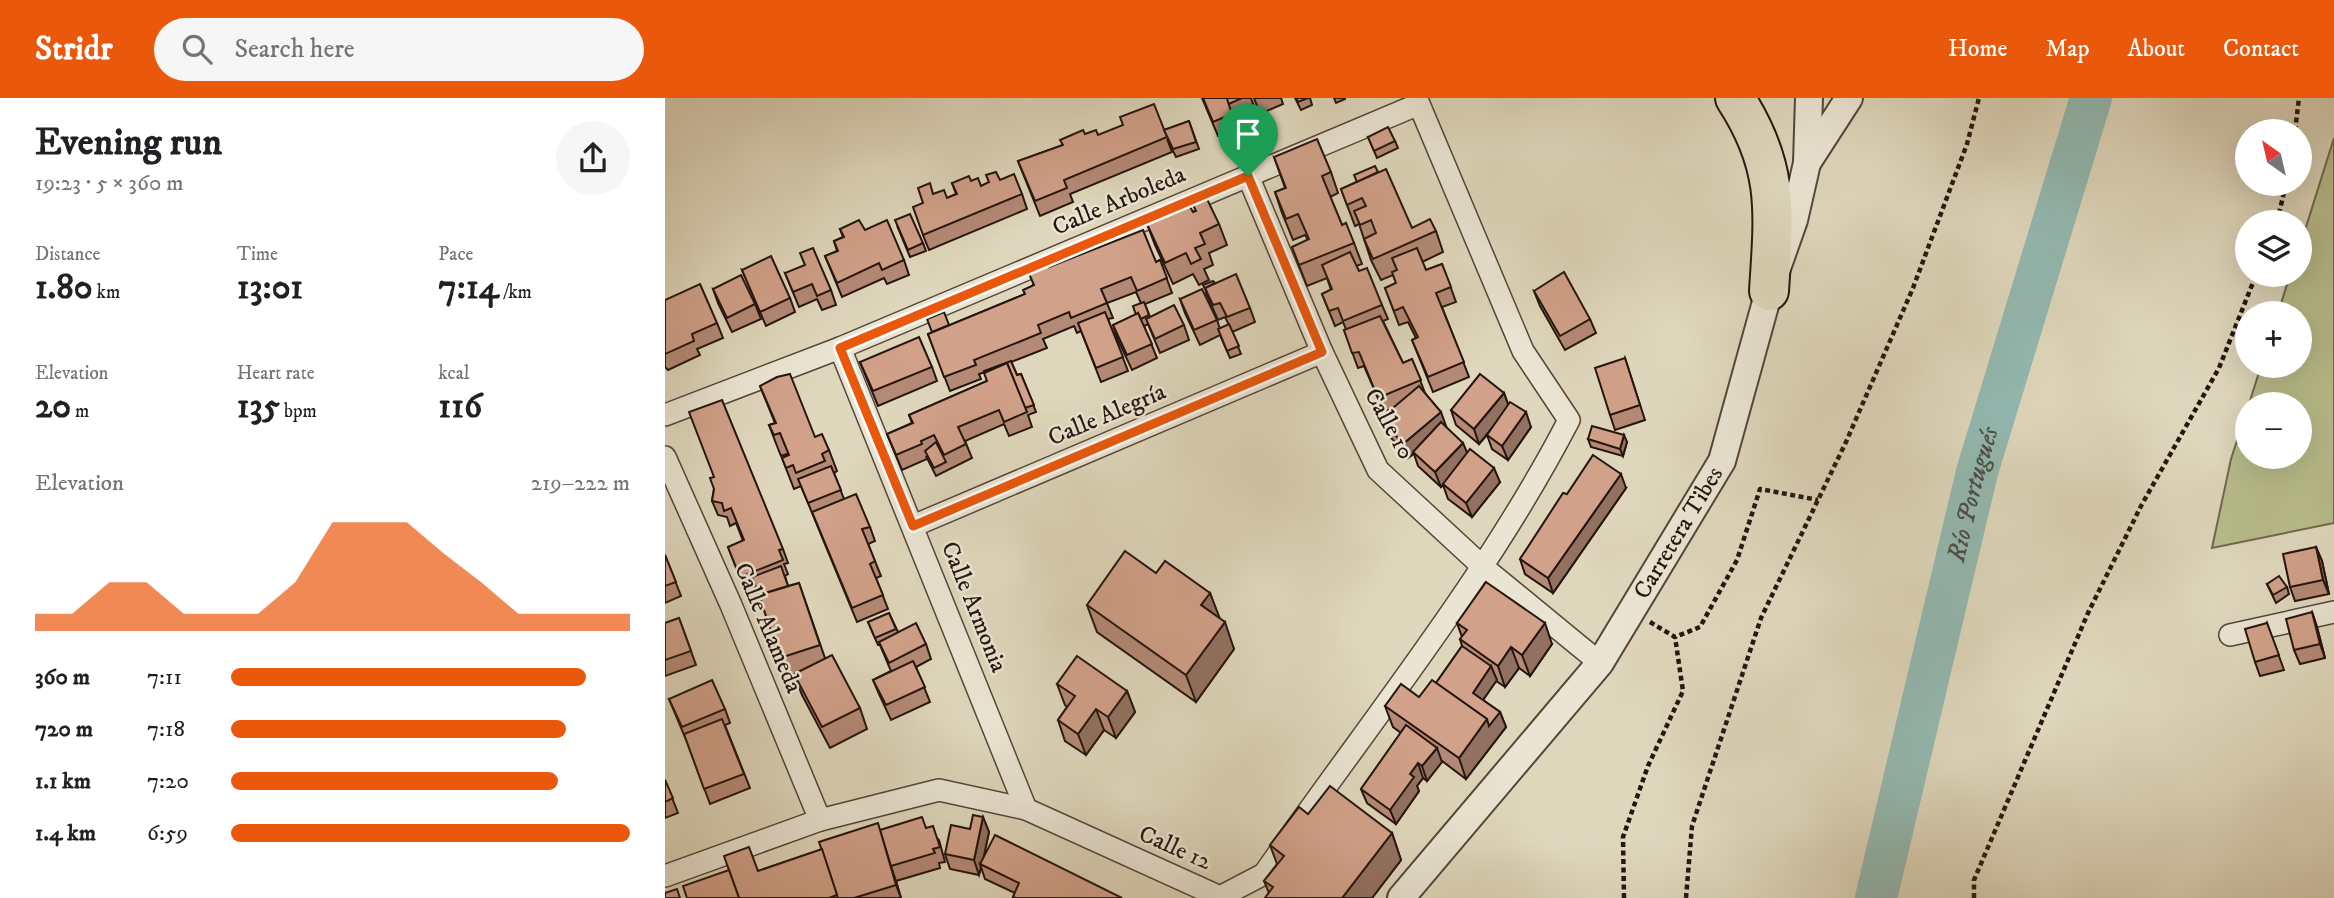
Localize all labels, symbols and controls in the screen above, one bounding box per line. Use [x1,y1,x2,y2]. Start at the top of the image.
search box [154,18,644,81]
text: Stridr [35,29,112,70]
icon: search [178,30,216,68]
text: Search here [234,33,355,66]
text: Home [1948,34,2007,64]
text: Map [2045,34,2090,64]
text: About [2128,34,2185,64]
text: Contact [2223,34,2299,64]
pin [1218,104,1278,176]
icon: arrive [1229,115,1267,153]
text: Evening run [35,119,222,167]
north arrow [2235,119,2312,196]
map controls [2235,119,2312,469]
button: share [556,121,630,195]
street label: Calle Arboleda [1048,159,1191,243]
text: 19:23 · 5 × 360 m [35,169,184,198]
button: layers [2235,210,2312,287]
text: Distance [35,243,100,266]
text: Time [237,243,278,266]
text: Pace [438,243,473,266]
text: 1.80 [35,266,93,310]
text: 13:01 [237,266,303,310]
text: 7:14 [438,266,499,310]
text: km [93,281,120,304]
text: /km [499,281,532,304]
button: + [2235,301,2312,378]
text: Elevation [35,362,109,385]
text: Heart rate [237,362,315,385]
text: kcal [438,362,470,385]
street label: Calle Alegría [1044,376,1171,453]
street label: Calle 10 [1357,383,1421,465]
text: 20 [35,385,71,429]
text: 135 [237,385,280,429]
text: 116 [438,385,482,429]
button: − [2235,392,2312,469]
text: m [71,400,89,423]
text: bpm [280,400,317,423]
water label: Río Portugués [1940,422,2007,566]
street label: Carretera Tibes [1627,461,1730,605]
text: Elevation [35,469,124,498]
text: 219–222 m [531,469,630,498]
street label: Calle Armonia [934,537,1014,677]
street label: Calle Alameda [727,558,809,698]
text: 360 m [35,663,90,692]
text: 7:11 [147,663,182,692]
text: 720 m [35,715,93,744]
text: 7:18 [147,715,185,744]
text: 1.1 km [35,767,91,796]
text: 7:20 [147,767,189,796]
text: 1.4 km [35,819,96,848]
text: 6:59 [147,819,188,848]
street label: Calle 12 [1134,819,1216,877]

